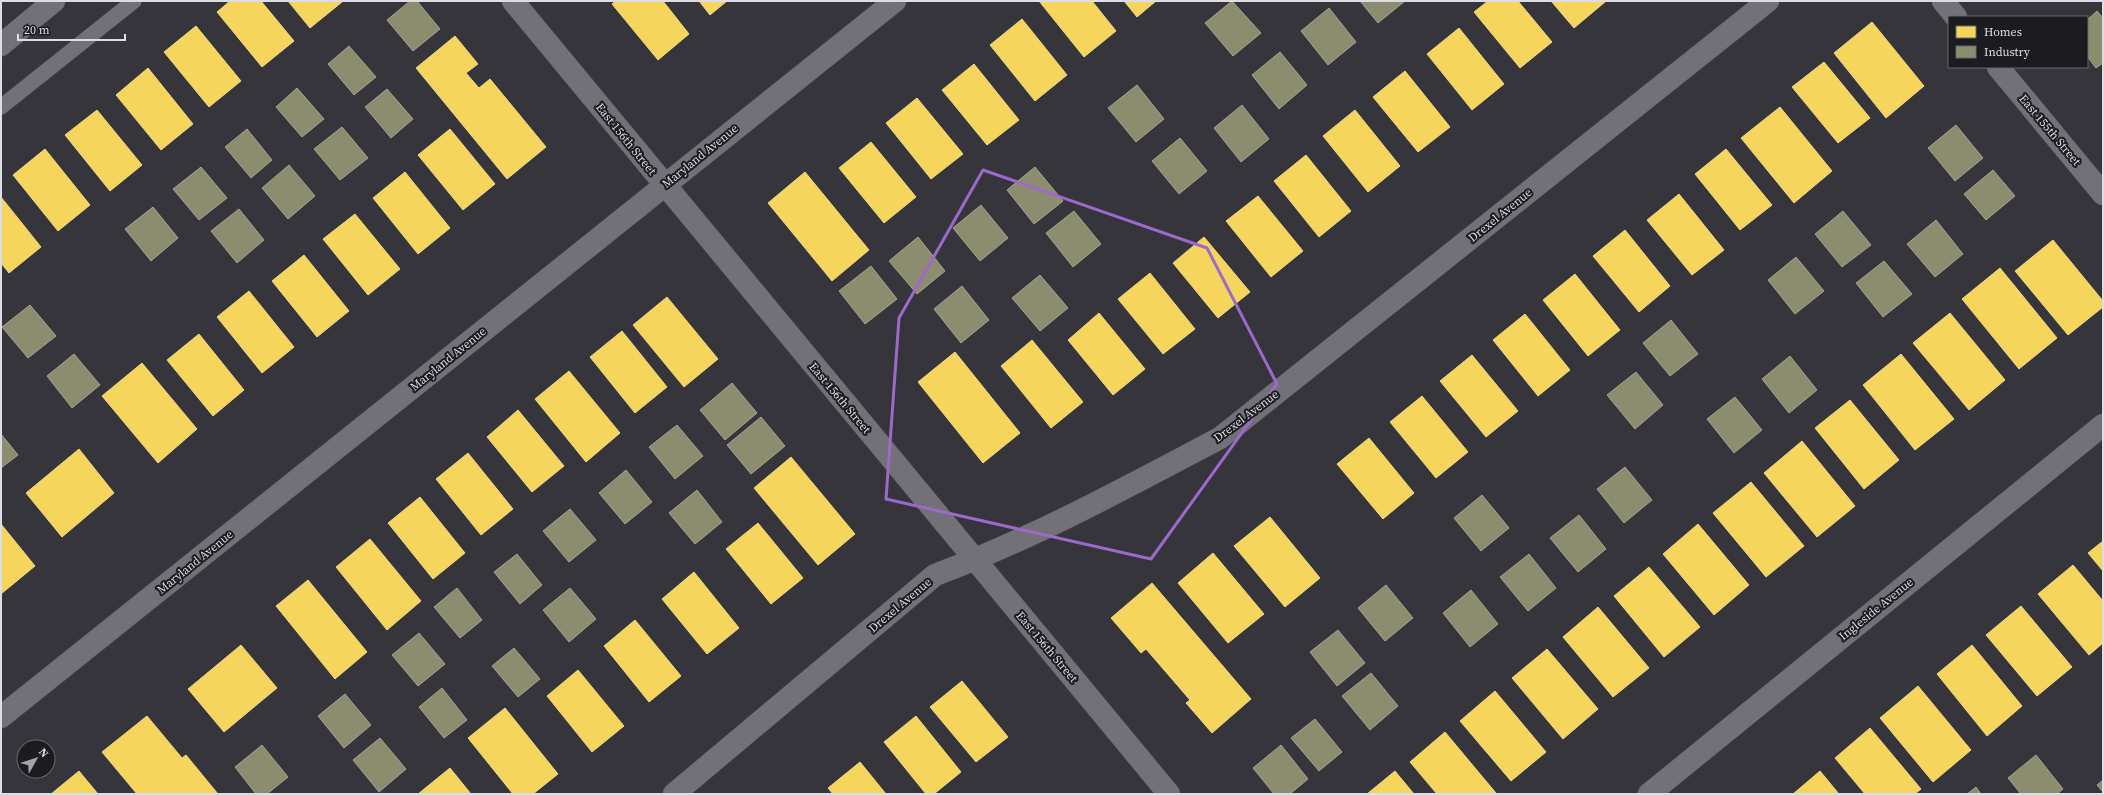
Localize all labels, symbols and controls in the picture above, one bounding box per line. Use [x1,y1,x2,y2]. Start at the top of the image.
scale bar [18,16,125,42]
legend [1948,16,2088,68]
text: 20 m [24,22,50,38]
text: Homes [1984,24,2022,40]
text: Industry [1984,44,2031,60]
street label: East 155th Street [2016,91,2085,169]
street label: East 156th Street [592,100,660,178]
street label: Maryland Avenue [659,120,741,192]
street label: Drexel Avenue [1465,184,1535,246]
street label: Maryland Avenue [407,323,489,395]
street label: East 156th Street [806,359,875,437]
street label: Drexel Avenue [1210,386,1282,446]
street label: Maryland Avenue [154,526,236,598]
street label: Drexel Avenue [865,574,935,636]
street label: Ingleside Avenue [1835,574,1917,644]
street label: East 156th Street [1013,608,1082,686]
north arrow [16,739,56,779]
text: N [35,745,52,761]

